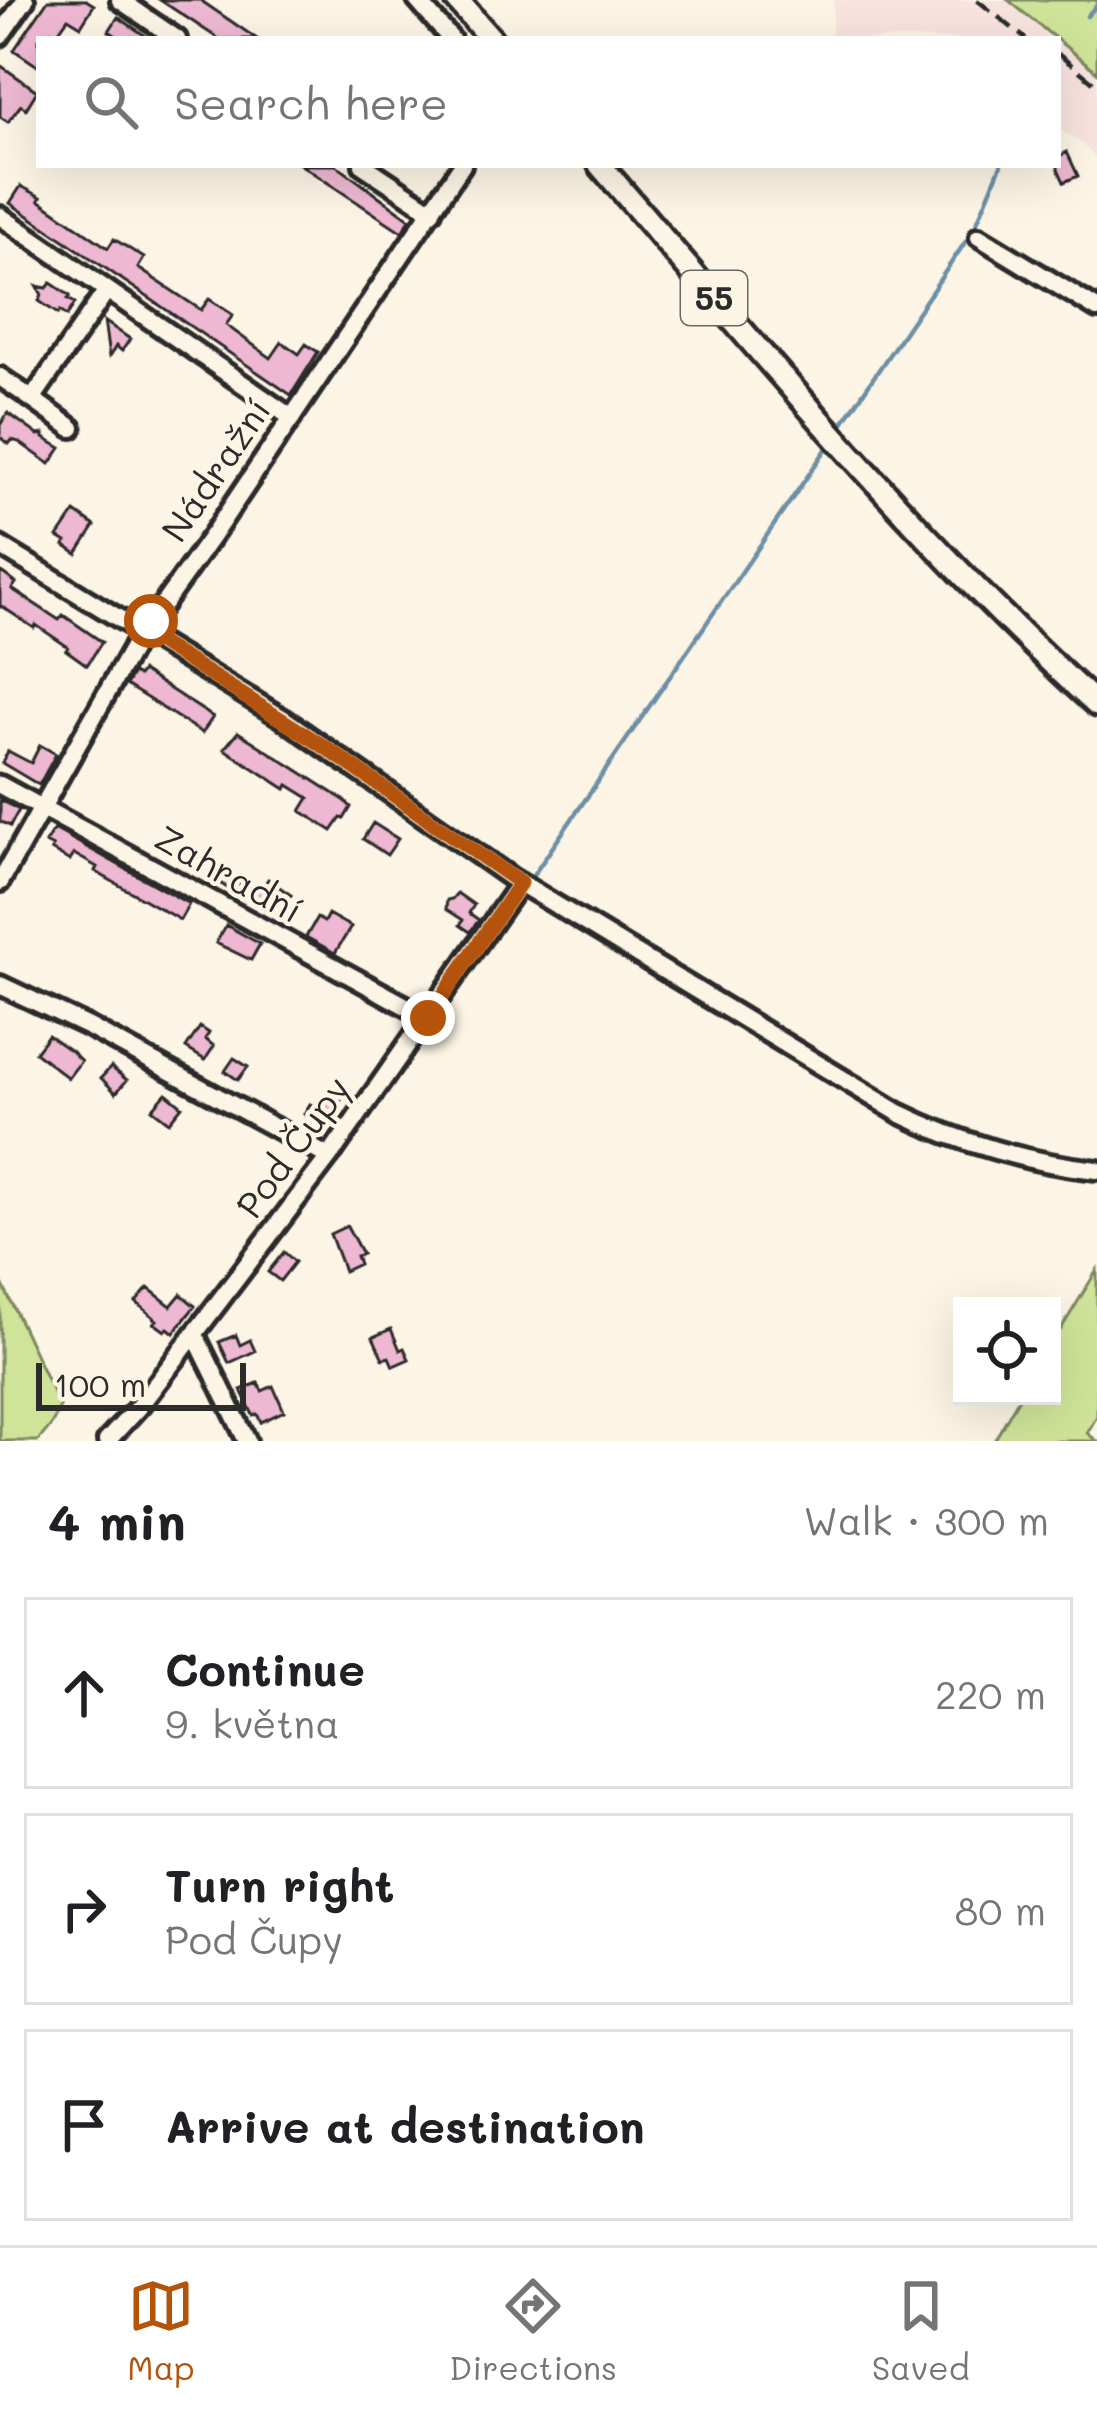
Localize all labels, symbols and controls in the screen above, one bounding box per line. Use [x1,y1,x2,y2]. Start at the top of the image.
search box [36,36,1061,168]
icon: search [78,69,144,135]
text: Search here [174,73,448,131]
road number: 55 [681,271,747,325]
street label: Nádražní [150,388,280,550]
route start [124,594,178,648]
street label: Zahradní [148,813,312,932]
route end [401,991,455,1045]
street label: Pod Čupy [225,1066,360,1227]
map controls [953,1297,1061,1405]
button: locate [953,1297,1061,1405]
scale bar [36,1357,246,1410]
text: 100 m [54,1362,146,1405]
text: 4 min [48,1486,186,1553]
text: Walk · 300 m [803,1494,1049,1545]
text: Continue [165,1639,365,1697]
icon: ahead [51,1660,117,1726]
text: 220 m [935,1668,1046,1719]
text: 9. května [165,1697,339,1748]
text: Turn right [165,1855,394,1913]
icon: right [51,1876,117,1942]
text: 80 m [955,1884,1046,1935]
text: Pod Čupy [165,1913,343,1964]
icon: arrive [51,2092,117,2158]
text: Arrive at destination [165,2096,645,2154]
tab: Map [127,2273,195,2388]
tab: Directions [449,2273,617,2388]
tab: Saved [872,2273,970,2388]

